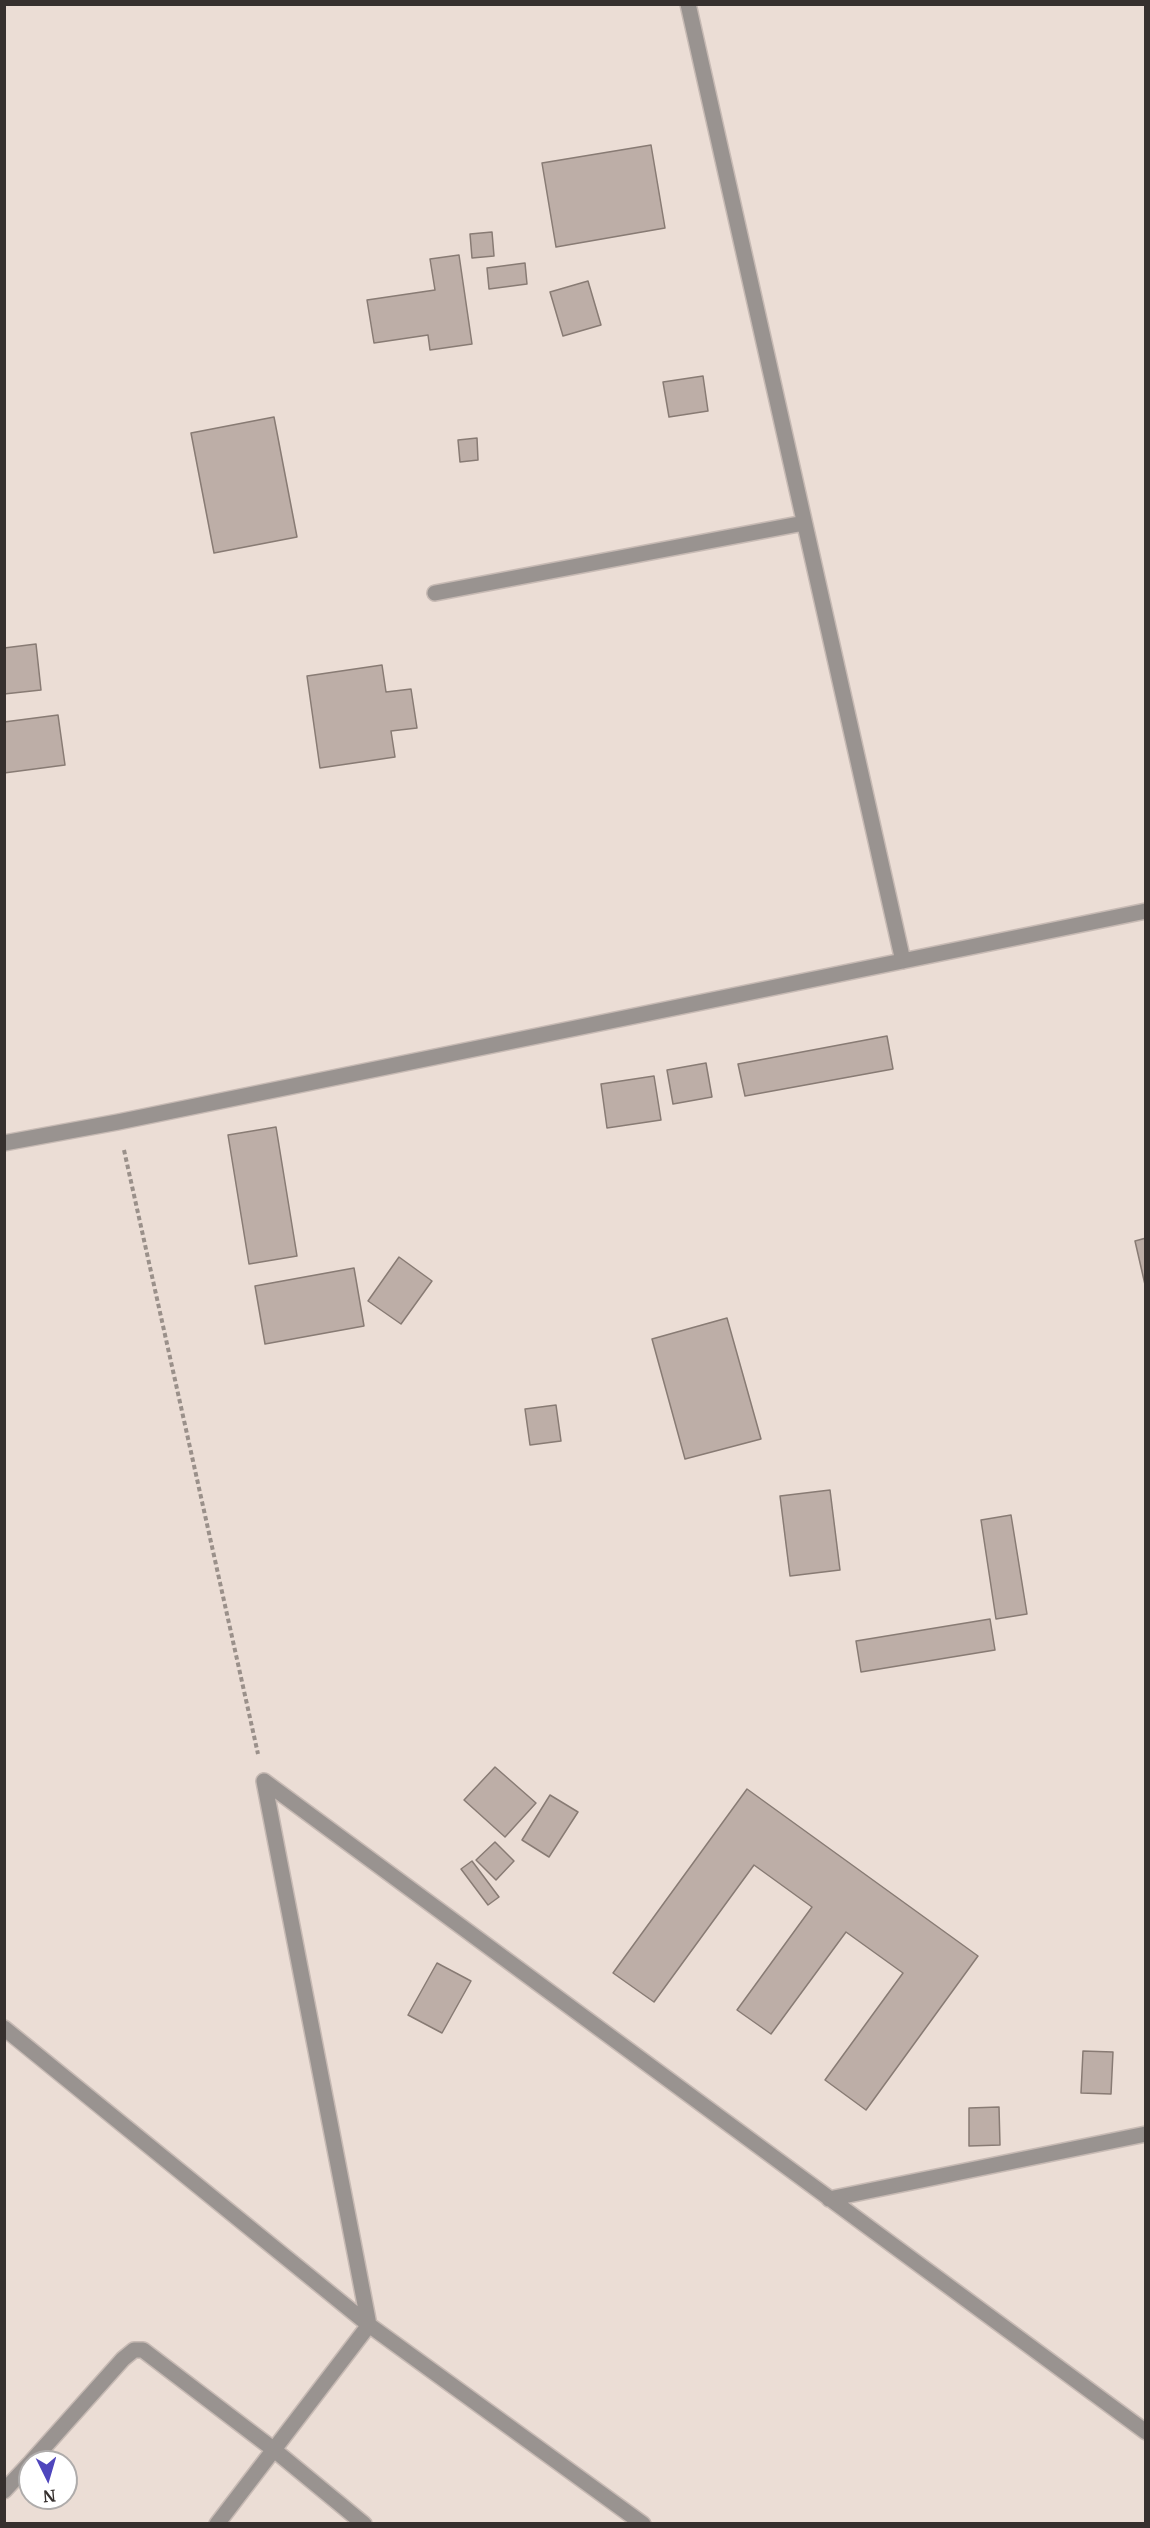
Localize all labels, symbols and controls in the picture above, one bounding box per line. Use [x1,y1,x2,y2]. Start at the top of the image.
north arrow [18,2450,78,2510]
text: N [42,2485,57,2506]

